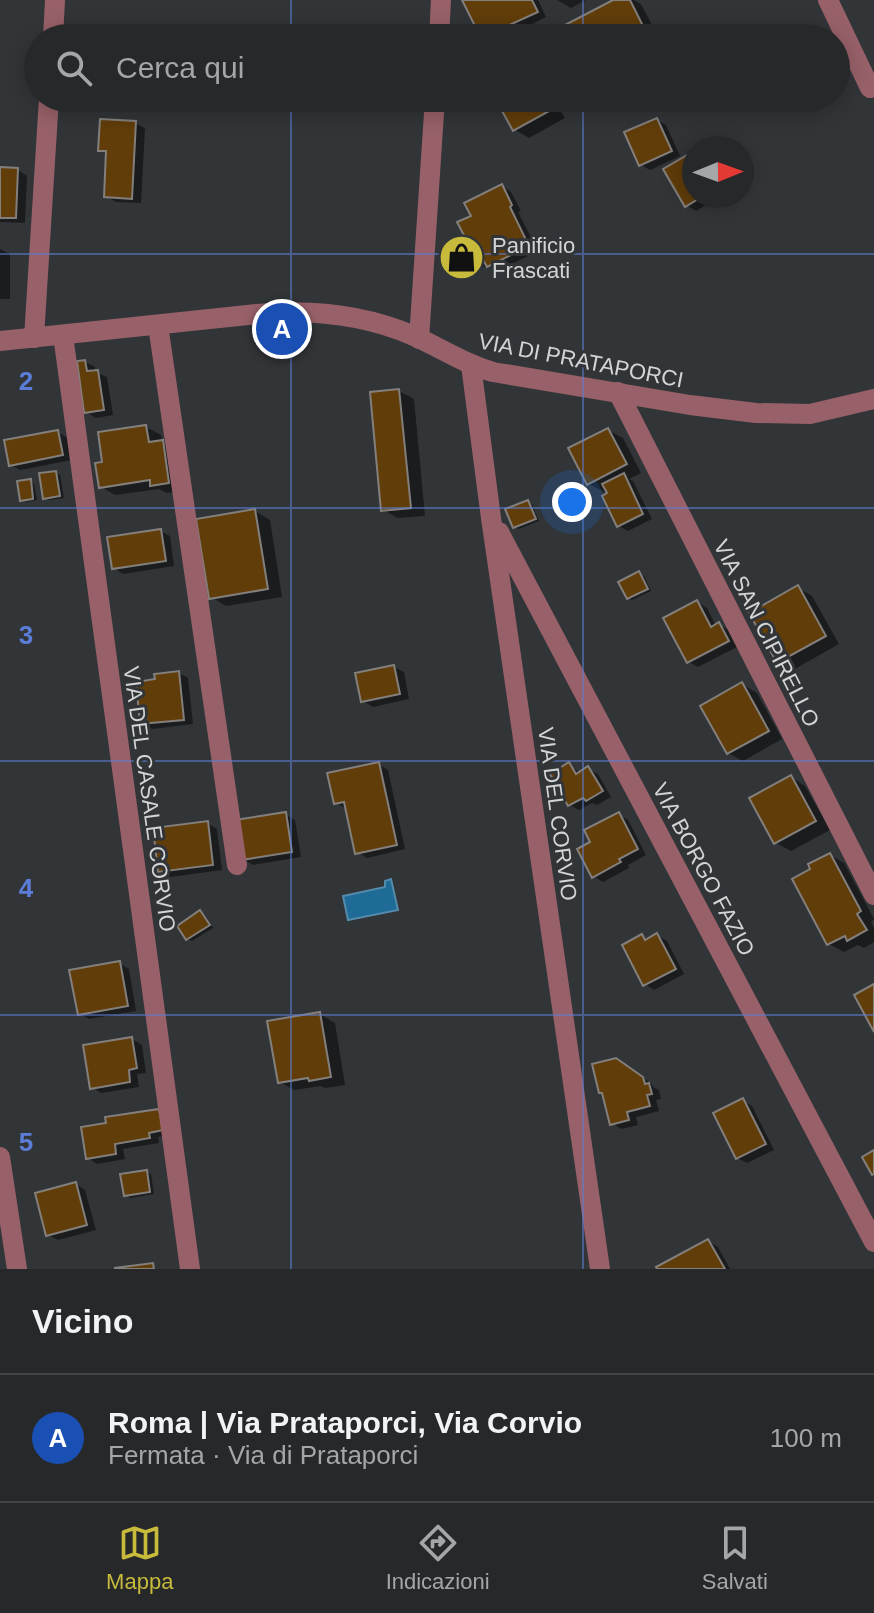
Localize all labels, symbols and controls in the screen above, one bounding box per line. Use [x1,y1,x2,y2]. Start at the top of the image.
search box [24,24,850,112]
icon: search [52,46,96,90]
text: Cerca qui [116,51,244,84]
north arrow [682,136,754,208]
place label: Panificio Frascati [492,233,575,283]
shop icon: Panificio Frascati [437,234,485,282]
pin: A [256,299,308,359]
street label: VIA DI PRATAPORCI [476,328,685,393]
text: 2 [19,366,33,396]
your location [552,482,592,522]
street label: VIA SAN CIPIRELLO [709,535,825,731]
text: 3 [19,620,33,650]
street label: VIA DEL CASALE CORVIO [118,665,181,933]
street label: VIA DEL CORVIO [533,726,582,902]
street label: VIA BORGO FAZIO [647,779,760,960]
text: 4 [19,873,34,903]
text: 5 [19,1127,33,1157]
text: Vicino [32,1302,133,1340]
text: Roma | Via Prataporci, Via Corvio [108,1406,582,1439]
text: A [49,1423,67,1453]
text: 100 m [770,1423,842,1453]
text: Fermata · Via di Prataporci [108,1440,418,1470]
tab: Mappa [106,1521,173,1595]
tab: Indicazioni [386,1521,490,1595]
tab: Salvati [702,1521,768,1595]

